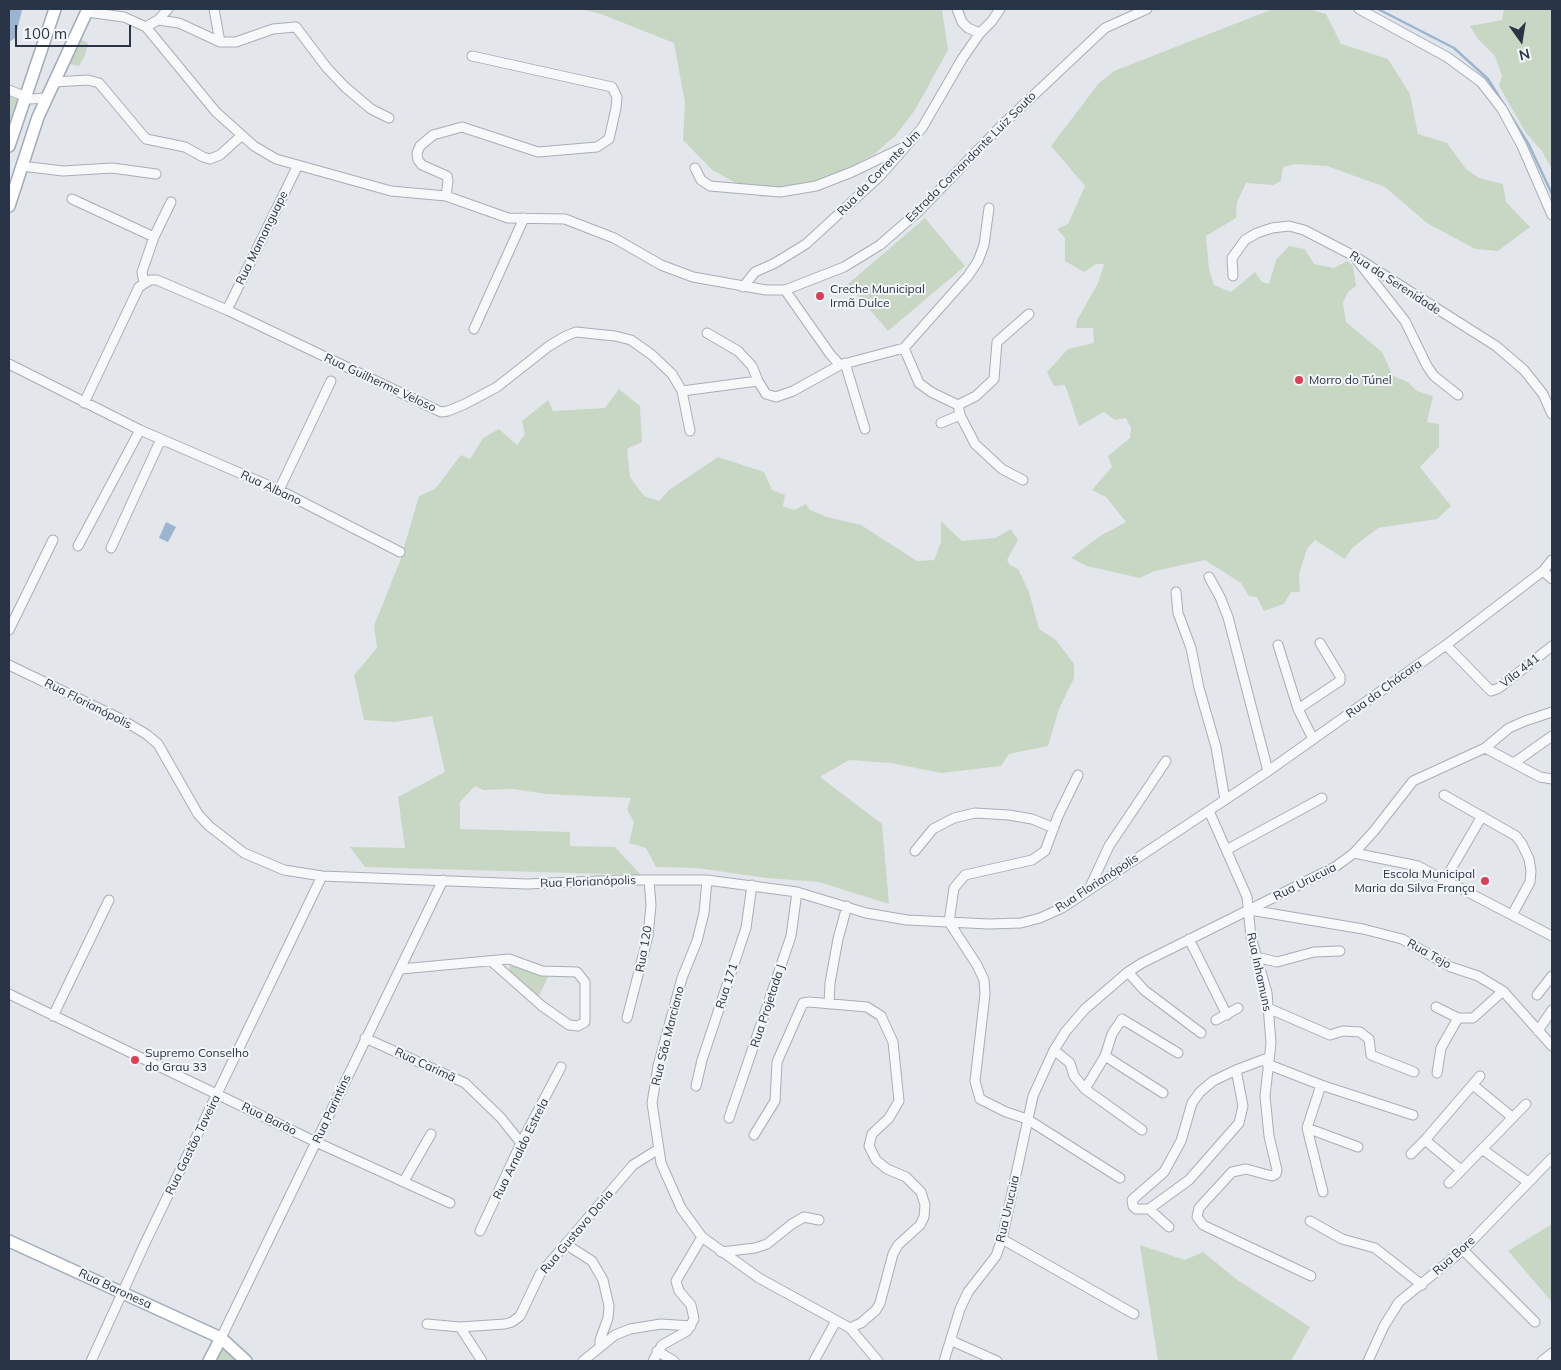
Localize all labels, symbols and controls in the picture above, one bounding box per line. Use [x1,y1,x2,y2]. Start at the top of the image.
scale bar [18,15,134,47]
north arrow [1496,15,1546,65]
text: 100 m [23,24,67,43]
text: N [1517,45,1532,65]
street label: Estrada Comandante Luiz Souto [903,89,1039,225]
street label: Rua da Corrente Um [835,127,923,219]
street label: Rua Mamanguape [233,189,291,287]
street label: Rua da Serenidade [1347,248,1443,318]
place label: Creche Municipal Irmã Dulce [830,282,925,310]
marker: Creche Municipal Irmã Dulce [814,290,826,302]
street label: Rua Guilherme Veloso [322,351,438,415]
place label: Morro do Túnel [1309,373,1392,387]
marker: Morro do Túnel [1293,374,1305,386]
street label: Rua Albano [238,468,304,508]
street label: Vila 441 [1497,651,1543,691]
street label: Rua da Chácara [1343,657,1425,721]
street label: Rua Florianópolis [42,676,134,732]
street label: Rua Florianópolis [1053,851,1141,915]
street label: Rua Urucuia [1271,860,1339,904]
place label: Escola Municipal Maria da Silva França [1354,867,1475,895]
street label: Rua Florianópolis [540,873,636,891]
marker: Escola Municipal Maria da Silva França [1479,875,1491,887]
street label: Rua 120 [633,925,655,973]
street label: Rua Inhamuns [1244,931,1274,1013]
street label: Rua Tejo [1404,936,1454,972]
street label: Rua 171 [713,961,741,1011]
street label: Rua Projetada J [748,963,788,1049]
street label: Rua São Marciano [649,985,687,1087]
street label: Rua Carimã [392,1045,458,1085]
place label: Supremo Conselho do Grau 33 [145,1046,249,1074]
marker: Supremo Conselho do Grau 33 [129,1054,141,1066]
street label: Rua Parintins [310,1072,354,1146]
street label: Rua Gastão Taveira [163,1093,223,1197]
street label: Rua Arnaldo Estrela [490,1096,552,1202]
street label: Rua Barão [239,1100,299,1138]
street label: Rua Urucuia [993,1174,1023,1244]
street label: Rua Gustavo Doria [538,1187,616,1277]
street label: Rua Bore [1430,1233,1478,1279]
street label: Rua Baronesa [76,1266,154,1312]

